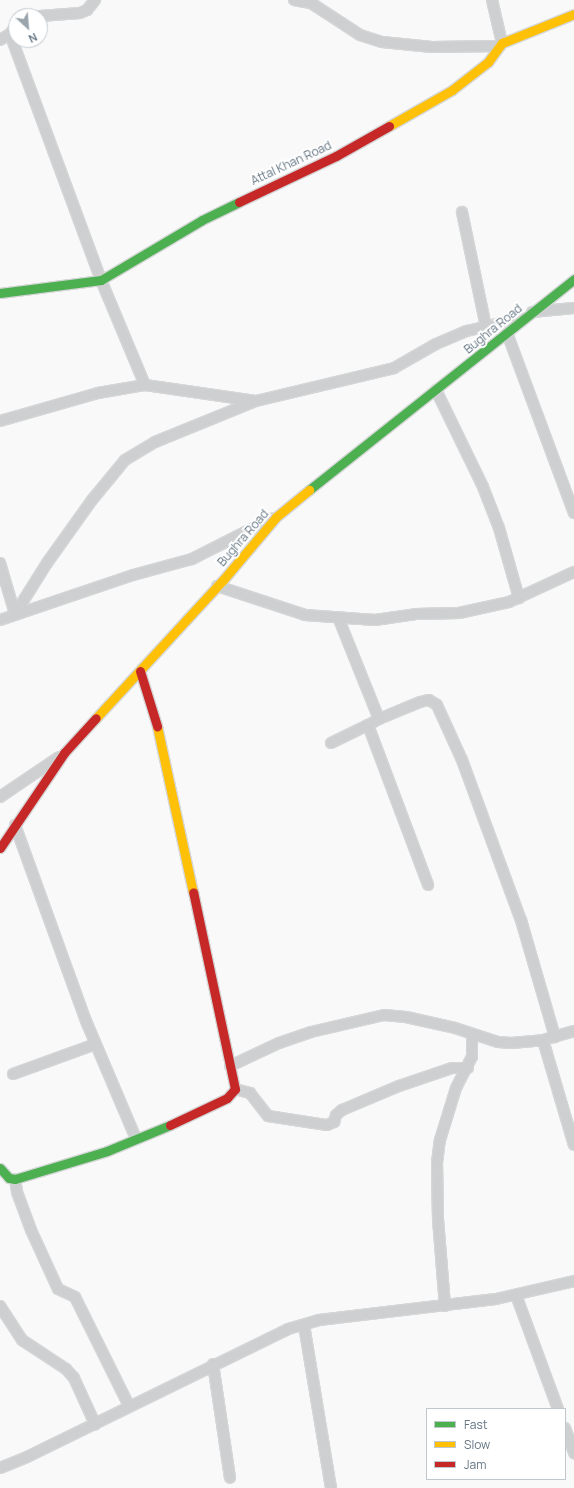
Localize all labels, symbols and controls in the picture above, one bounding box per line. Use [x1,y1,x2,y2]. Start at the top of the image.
north arrow [8,8,48,48]
text: N [26,30,40,47]
street label: Attal Khan Road [248,138,334,188]
street label: Bughra Road [461,301,525,357]
street label: Bughra Road [215,507,271,569]
legend [426,1408,566,1480]
text: Fast [464,1416,488,1433]
text: Slow [464,1436,490,1453]
text: Jam [464,1456,486,1473]

